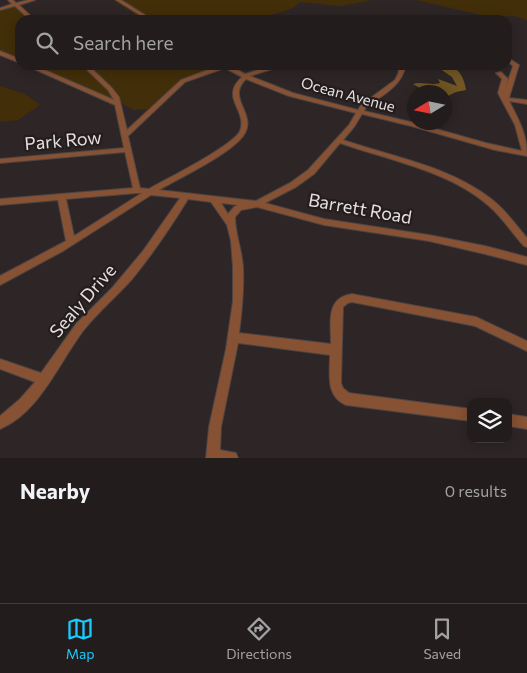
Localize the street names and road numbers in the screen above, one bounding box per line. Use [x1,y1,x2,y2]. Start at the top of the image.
street label: Ocean Avenue [299,73,397,115]
street label: Park Row [23,126,102,154]
street label: Barrett Road [307,188,414,228]
street label: Sealy Drive [44,259,120,342]

